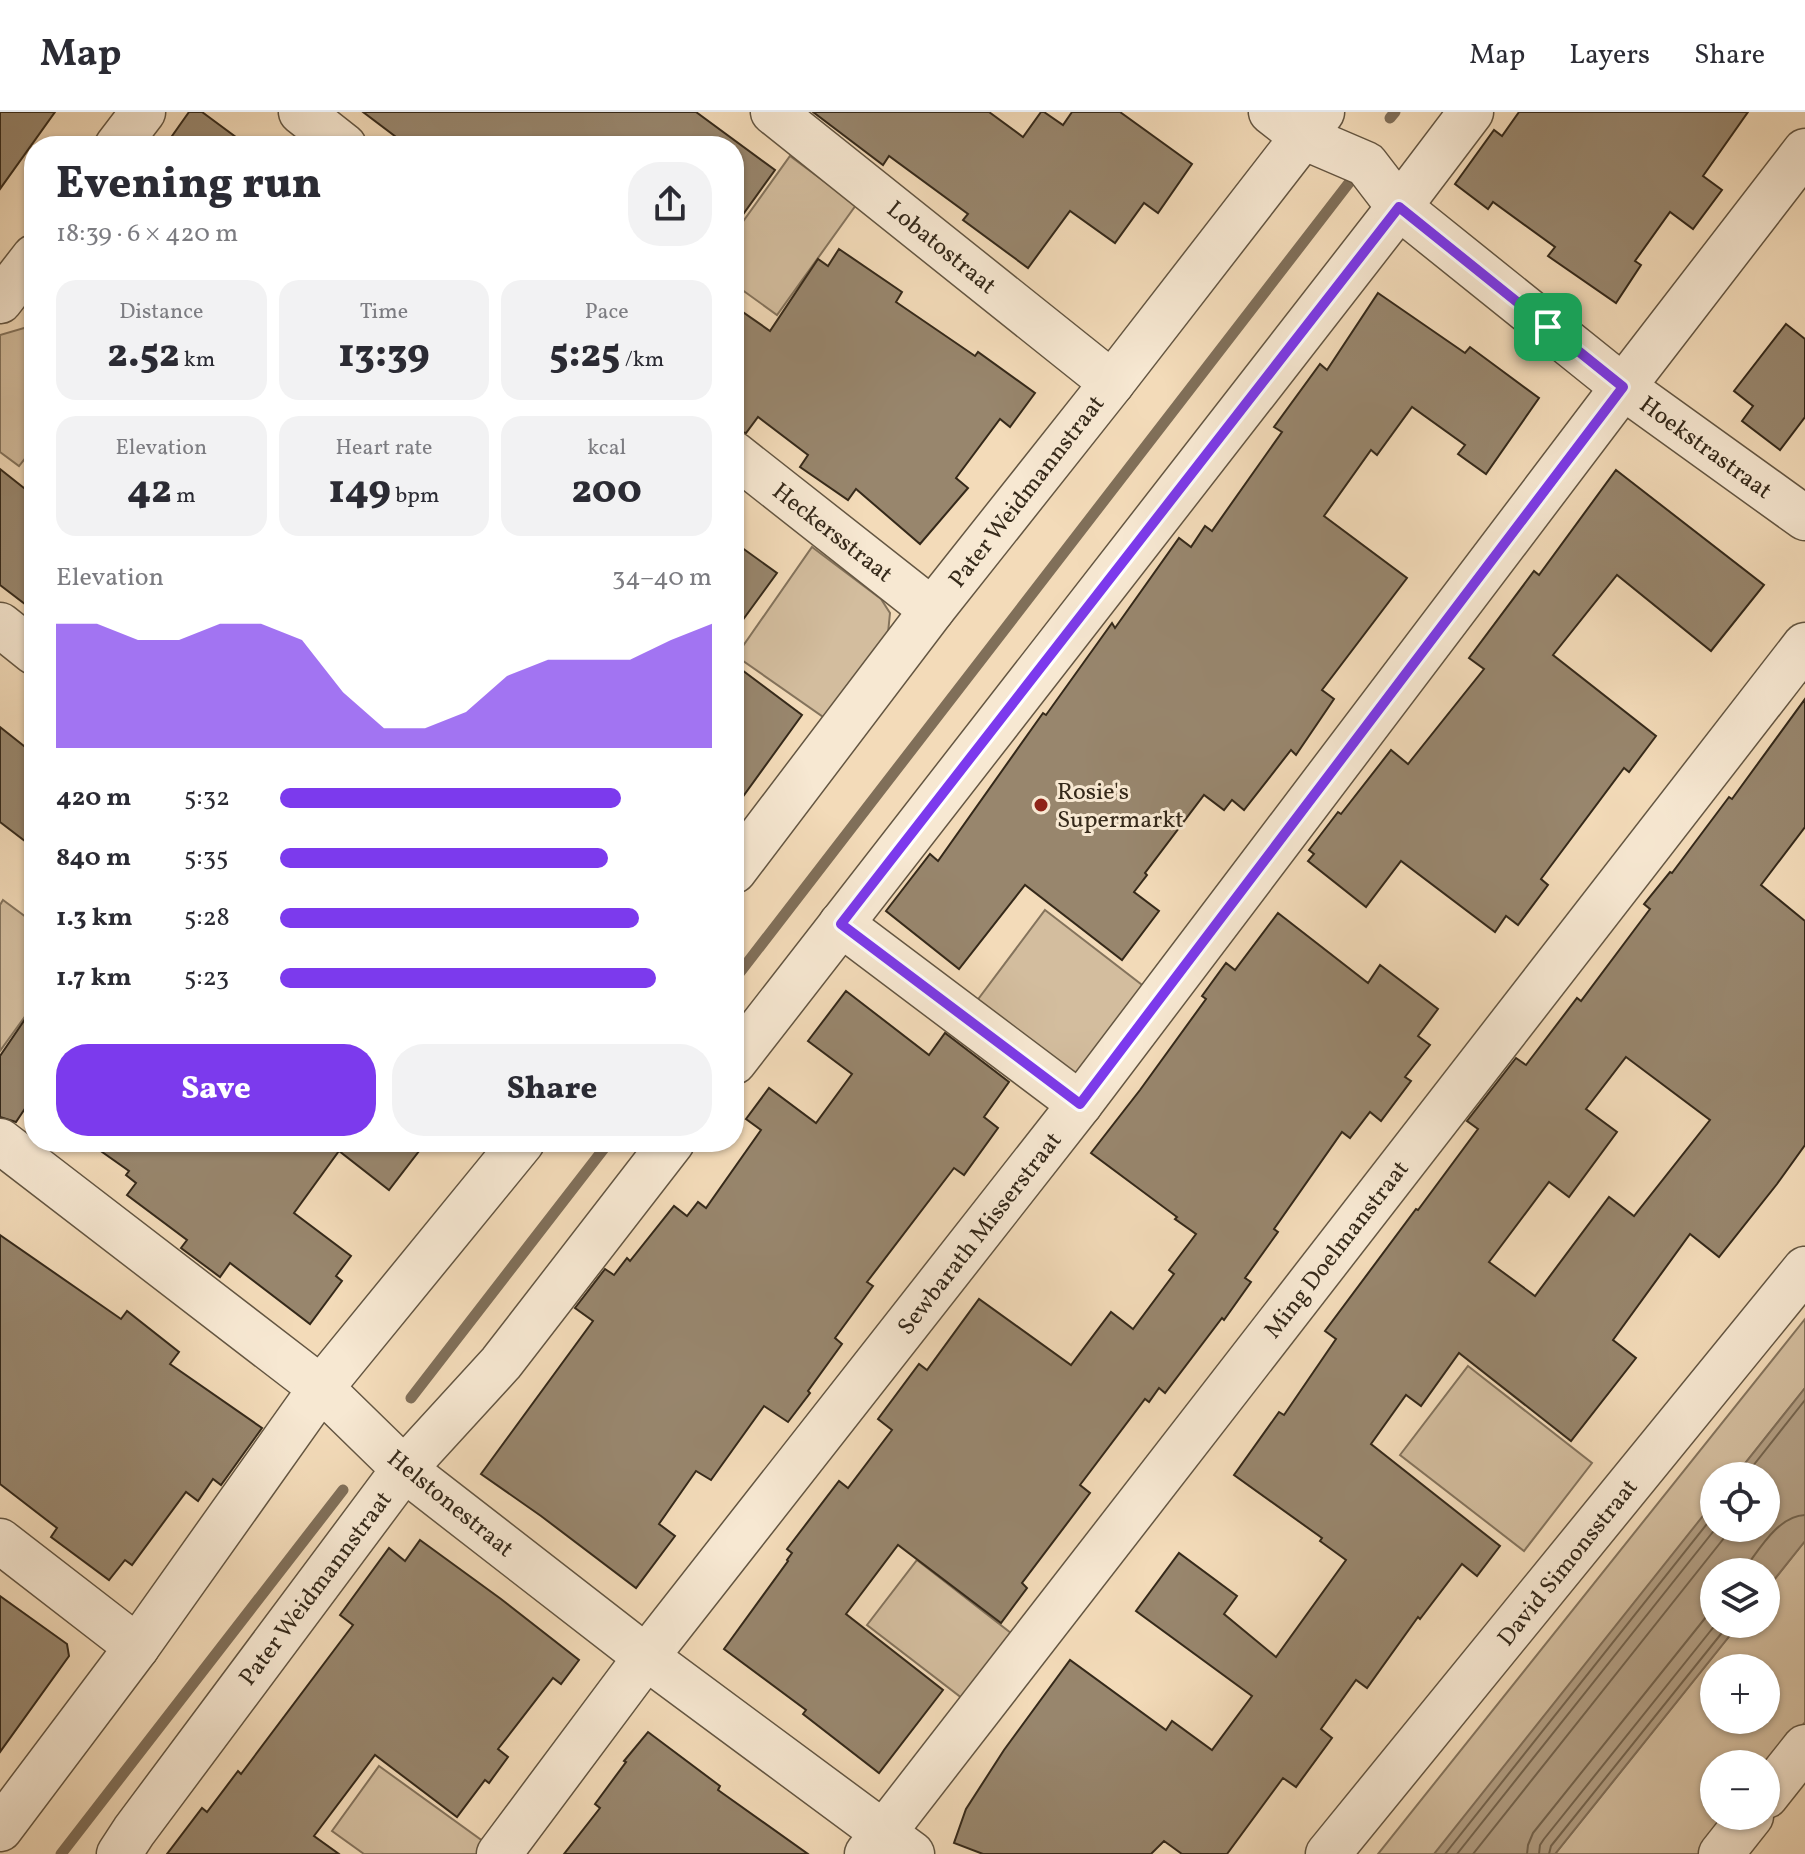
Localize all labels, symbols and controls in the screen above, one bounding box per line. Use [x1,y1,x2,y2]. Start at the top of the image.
text: Map [40,29,121,82]
text: Map [1469,36,1525,75]
text: Layers [1569,36,1650,75]
text: Share [1694,36,1765,75]
text: Evening run [56,155,322,216]
button: share [628,162,712,246]
street label: Lobatostraat [879,194,1003,303]
text: 18:39 · 6 × 420 m [56,216,238,252]
pin [1514,293,1582,361]
text: Distance [119,297,203,328]
text: Time [360,297,408,328]
text: Pace [585,297,629,328]
icon: arrive [1526,305,1570,349]
text: 2.52 [107,328,179,384]
text: 13:39 [338,328,430,384]
text: 5:25 [549,328,620,384]
text: km [179,345,215,376]
text: /km [620,345,664,376]
street label: Pater Weidmannstraat [942,389,1114,596]
street label: Hoekstrastraat [1631,389,1778,508]
text: Elevation [116,433,207,464]
text: Heart rate [335,433,433,464]
text: kcal [587,433,626,464]
text: 42 [127,464,172,520]
text: 149 [329,464,391,520]
text: 200 [571,464,642,520]
street label: Heckersstraat [764,476,899,592]
text: m [172,481,196,512]
text: bpm [391,481,439,512]
text: Elevation [56,560,164,596]
text: 34–40 m [612,560,712,596]
place label: Rosie's Supermarkt [1057,776,1184,838]
text: 420 m [56,780,132,816]
text: 5:32 [184,780,230,816]
marker: Rosie's Supermarkt [1032,796,1050,814]
text: 840 m [56,840,131,876]
text: 5:35 [184,840,229,876]
text: 1.3 km [56,900,133,936]
text: 5:28 [184,900,230,936]
text: 1.7 km [56,960,132,996]
text: 5:23 [184,960,229,996]
button: Save [56,1044,376,1136]
button: Share [392,1044,712,1136]
street label: Sewbarath Misserstraat [890,1125,1071,1343]
street label: Ming Doelmanstraat [1257,1154,1418,1347]
street label: Helstonestraat [379,1443,520,1566]
map controls [1700,1462,1780,1830]
button: locate [1700,1462,1780,1542]
street label: David Simonsstraat [1490,1472,1647,1654]
street label: Pater Weidmannstraat [232,1485,401,1694]
button: layers [1700,1558,1780,1638]
button: + [1700,1654,1780,1734]
button: − [1700,1750,1780,1830]

